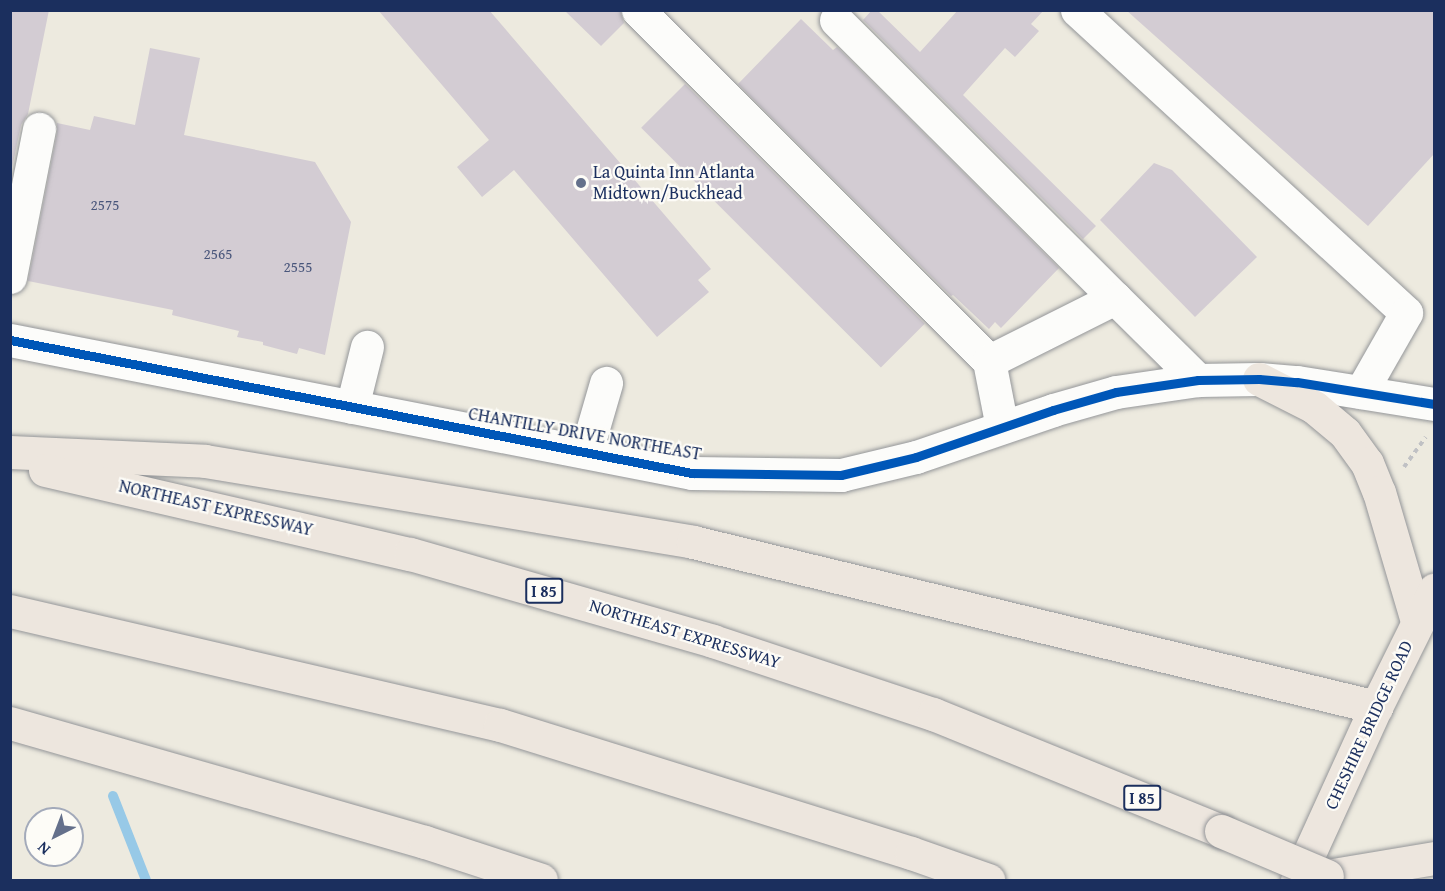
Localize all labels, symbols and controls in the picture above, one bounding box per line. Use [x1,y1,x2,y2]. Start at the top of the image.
place label: La Quinta Inn Atlanta Midtown/Buckhead [593,162,754,204]
marker: La Quinta Inn Atlanta Midtown/Buckhead [574,176,588,190]
house number: 2575 [91,196,119,214]
house number: 2565 [204,245,232,263]
house number: 2555 [284,258,312,276]
street label: CHANTILLY DRIVE NORTHEAST [467,403,703,465]
street label: NORTHEAST EXPRESSWAY [117,475,315,541]
road number: I 85 [524,578,564,604]
street label: NORTHEAST EXPRESSWAY [587,595,783,673]
street label: CHESHIRE BRIDGE ROAD [1320,637,1418,813]
road number: I 85 [1122,785,1162,811]
north arrow [24,807,84,867]
text: N [31,836,55,861]

